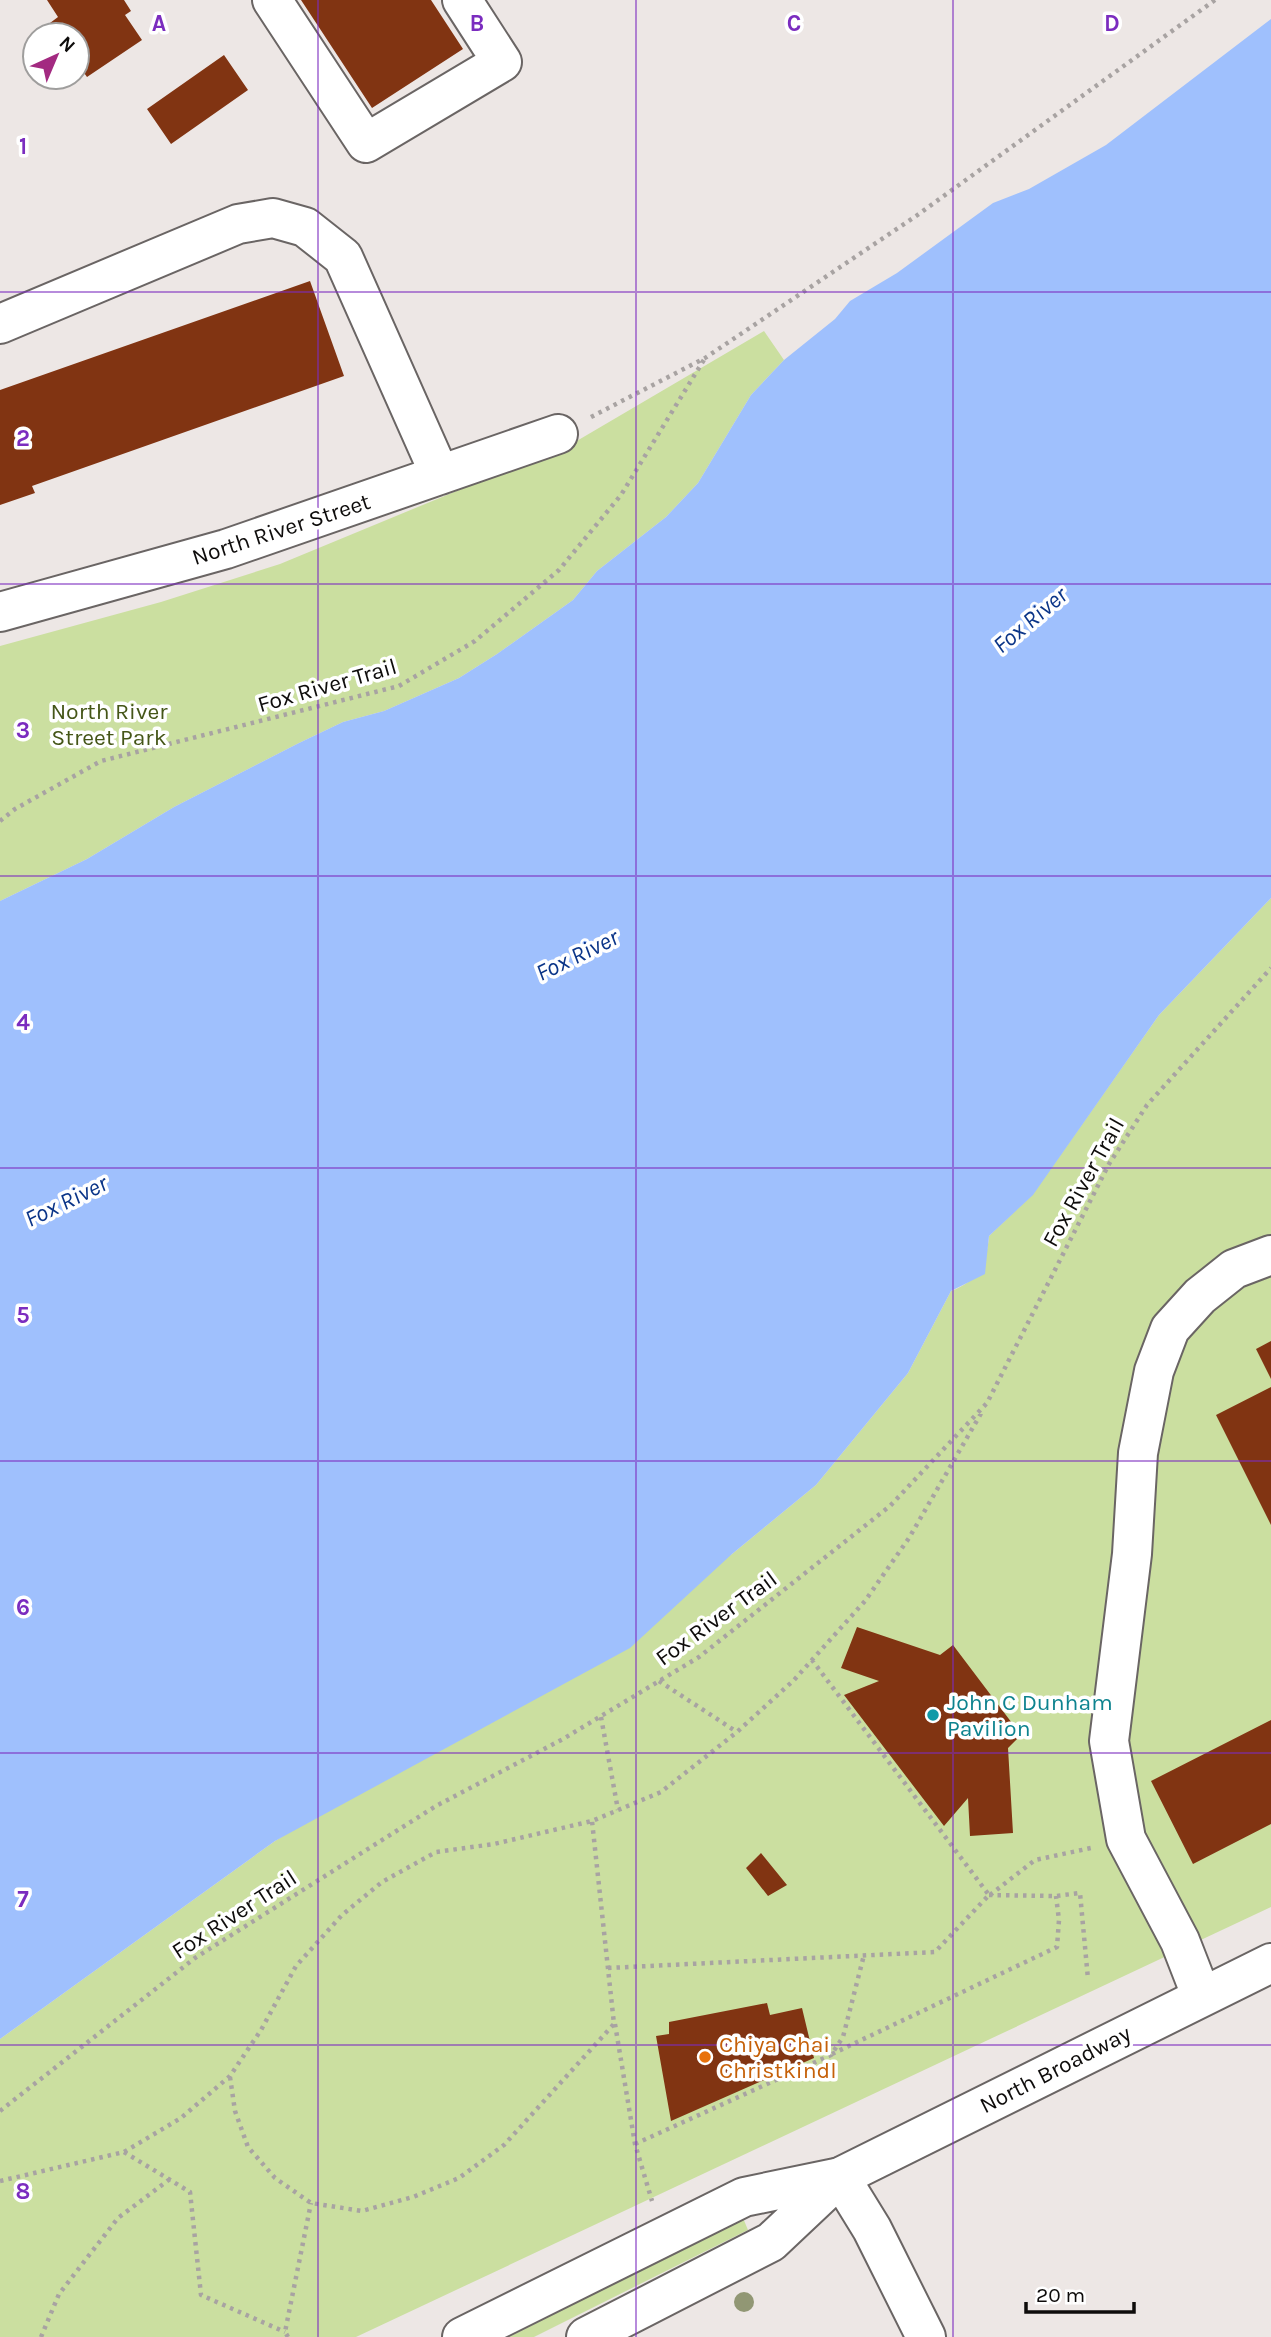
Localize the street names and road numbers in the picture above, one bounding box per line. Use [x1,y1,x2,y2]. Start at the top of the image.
street label: North River Street [189,488,374,571]
street label: Fox River Trail [254,653,400,718]
street label: Fox River Trail [1037,1113,1130,1252]
street label: Fox River Trail [650,1565,782,1671]
street label: Fox River Trail [167,1864,302,1965]
street label: North Broadway [975,2020,1136,2119]

